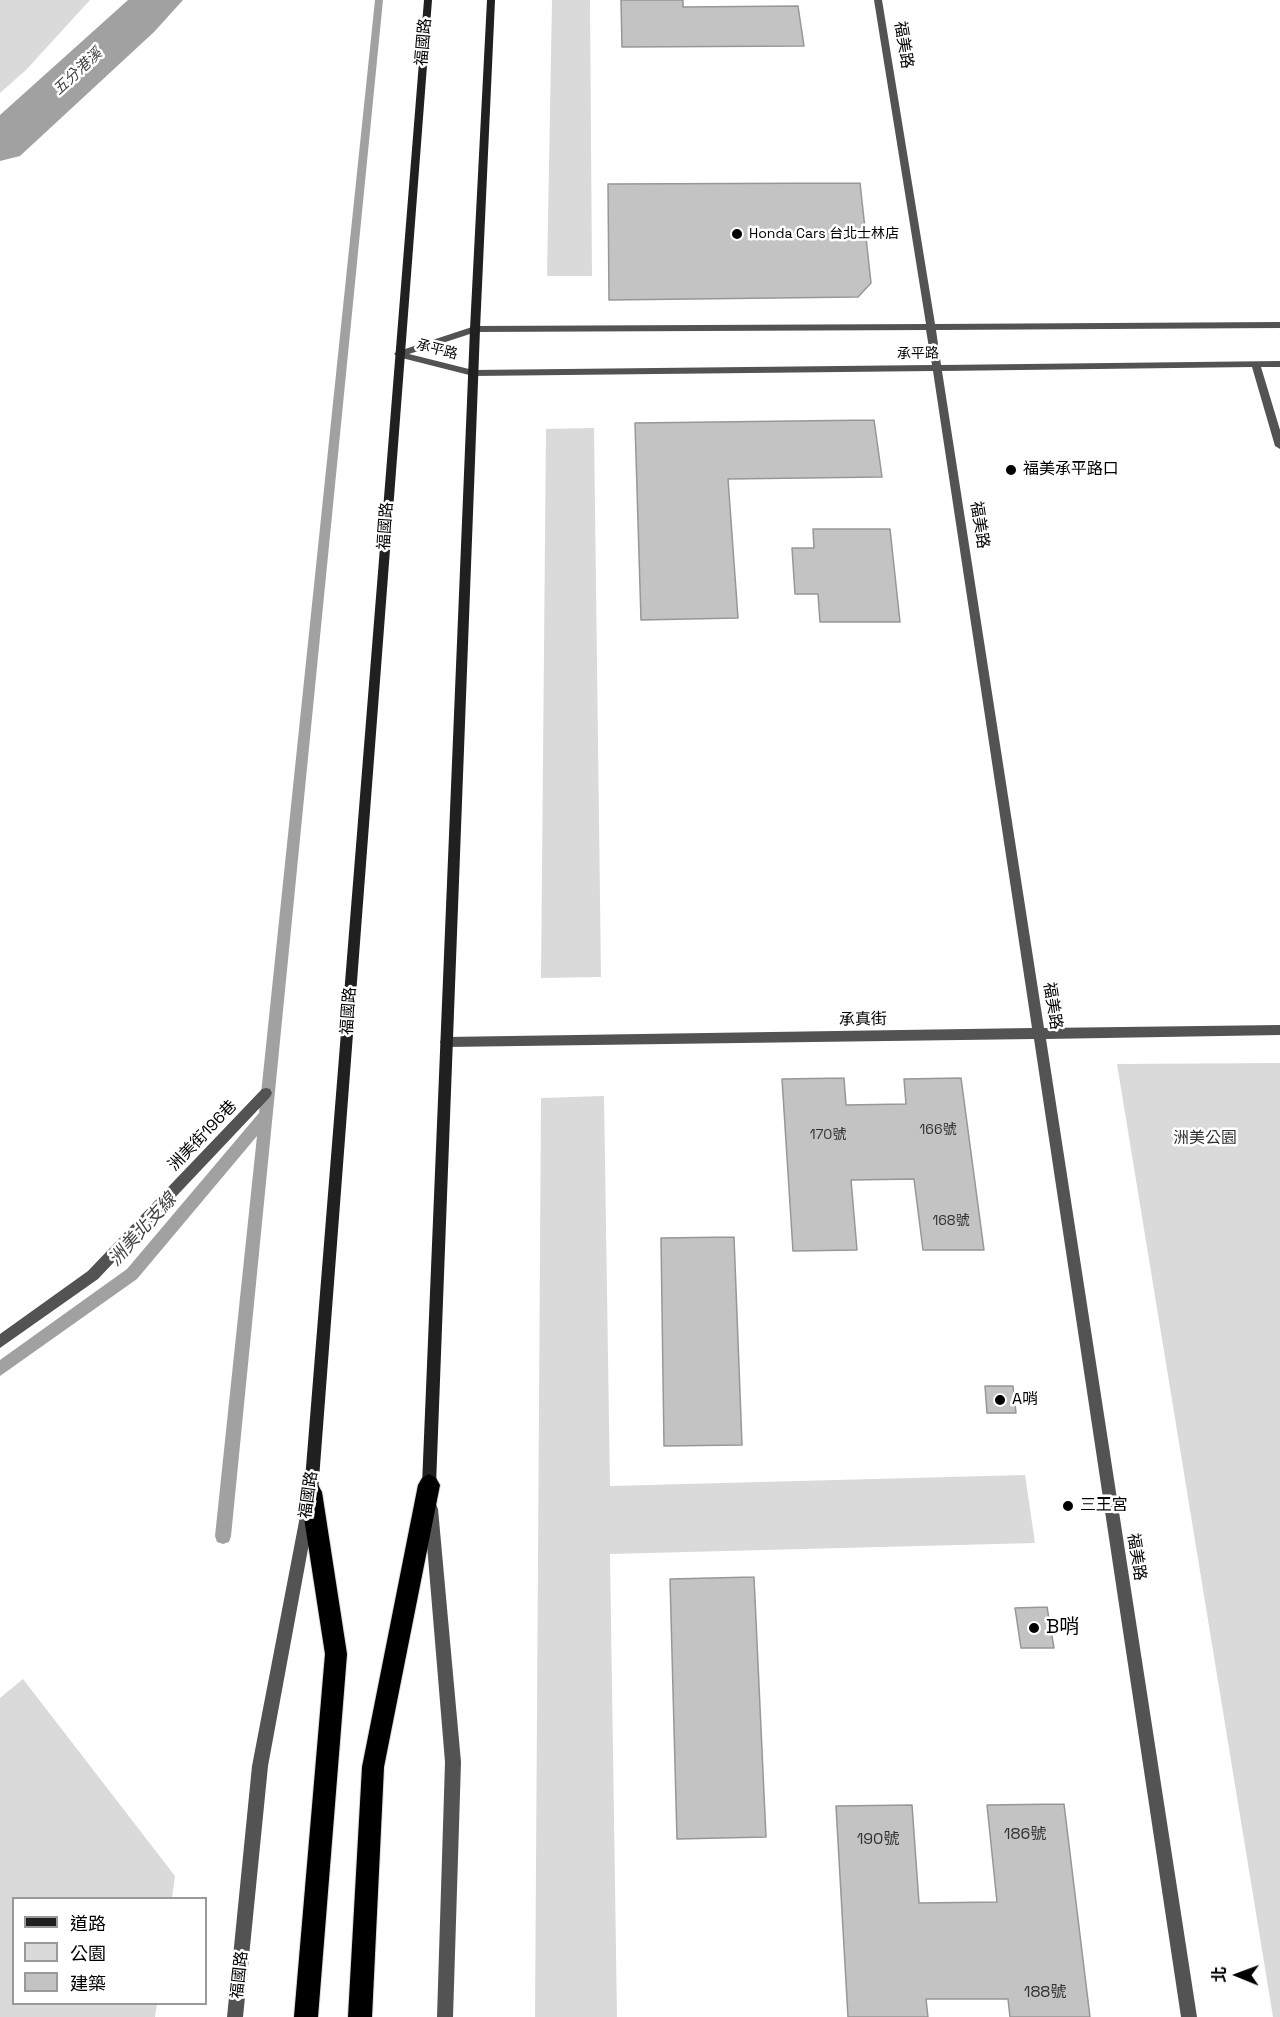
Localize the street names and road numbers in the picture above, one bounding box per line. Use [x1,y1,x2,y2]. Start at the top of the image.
street label: 福國路 [412,17,436,67]
street label: 福美路 [890,20,916,70]
street label: 承平路 [415,337,459,363]
street label: 承平路 [897,345,939,363]
street label: 福美路 [966,500,992,550]
street label: 福國路 [375,501,397,551]
street label: 福美路 [1039,981,1065,1031]
street label: 福國路 [338,986,360,1036]
street label: 承真街 [839,1010,887,1030]
street label: 洲美街196巷 [165,1097,241,1175]
street label: 福國路 [296,1470,322,1520]
street label: 福美路 [1123,1532,1149,1582]
street label: 福國路 [228,1950,252,2000]

